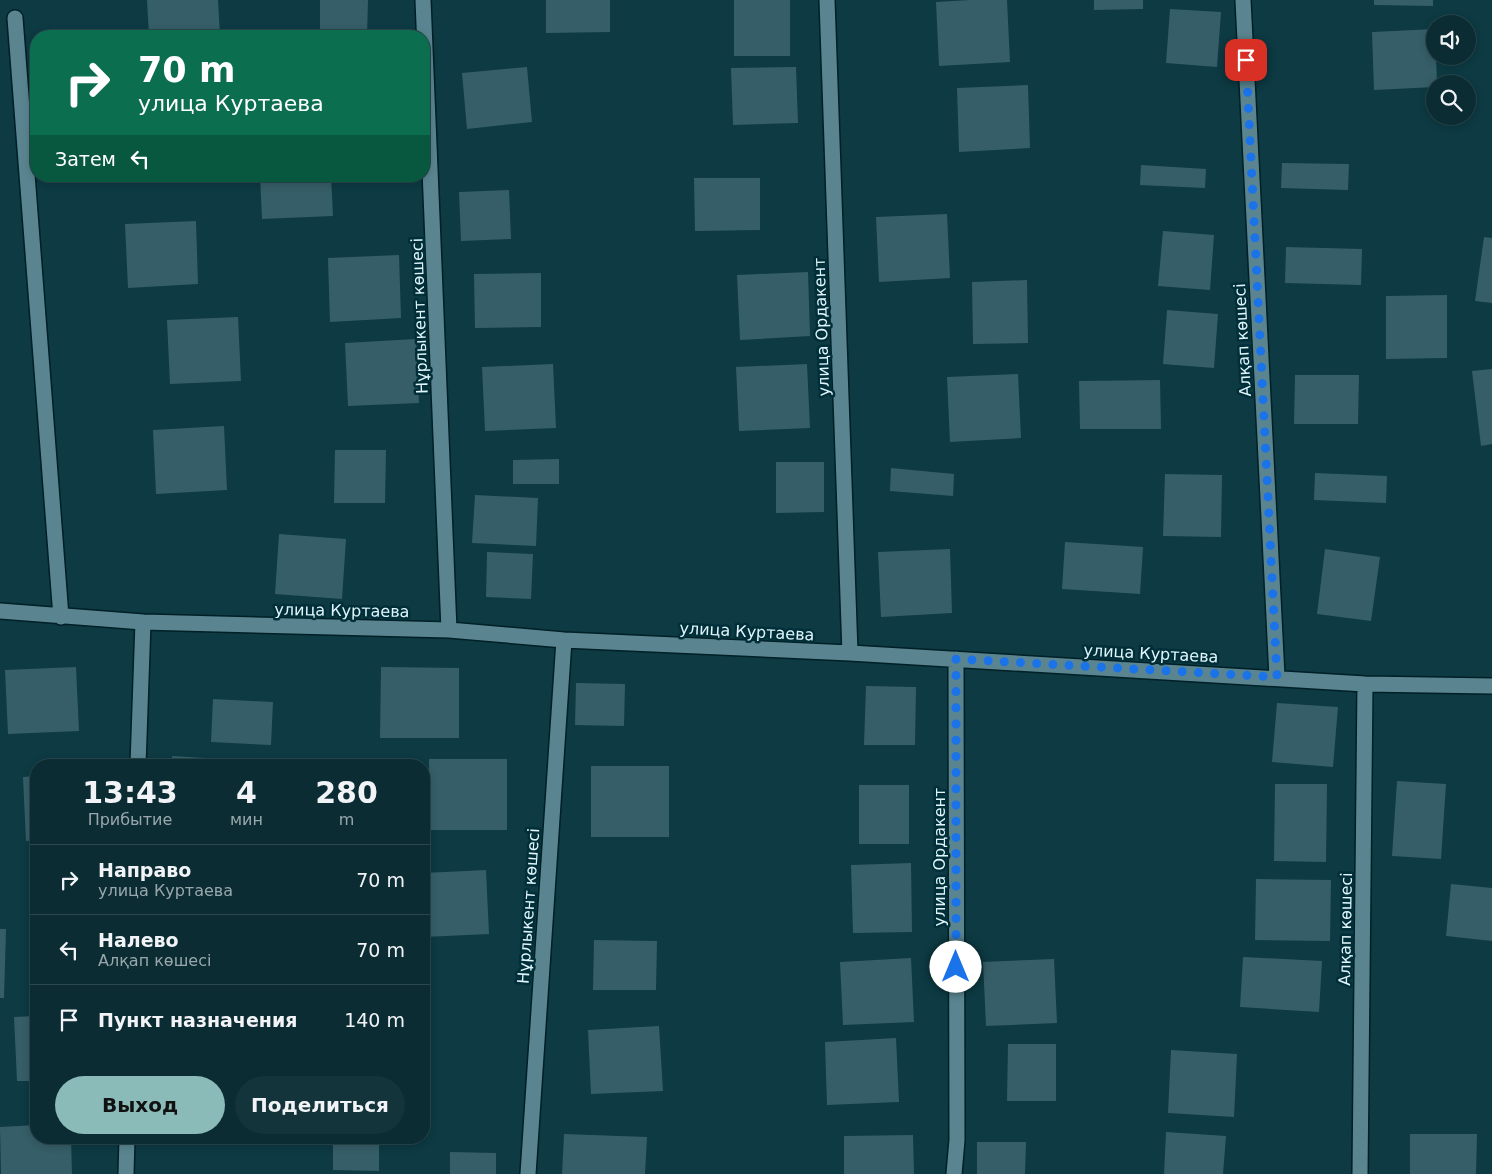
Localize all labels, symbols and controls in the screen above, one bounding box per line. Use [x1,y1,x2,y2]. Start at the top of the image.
map controls [1426,15,1476,125]
button: sound [1426,15,1476,65]
pin [1225,39,1267,81]
icon: arrive [1232,46,1260,74]
icon: right [55,50,120,115]
text: 70 m [138,50,235,90]
button: search [1426,75,1476,125]
text: улица Куртаева [138,91,324,116]
icon: left [126,145,154,173]
text: Затем [55,148,116,170]
street label: Нұрлыкент көшесі [407,238,432,394]
street label: улица Ордакент [810,257,833,397]
street label: Алқап көшесі [1230,283,1255,397]
street label: улица Куртаева [274,600,410,621]
street label: улица Куртаева [679,618,815,645]
street label: улица Куртаева [1083,640,1219,667]
text: 13:43 [82,775,178,810]
text: 4 [236,775,257,810]
text: 280 [315,775,378,810]
street label: улица Ордакент [930,788,949,926]
text: Прибытие [88,810,172,829]
text: мин [230,810,263,829]
text: m [339,810,354,829]
street label: Нұрлыкент көшесі [514,828,543,985]
text: Направо [98,859,191,881]
icon: right [55,866,83,894]
text: 70 m [356,869,405,891]
street label: Алқап көшесі [1335,872,1356,986]
text: улица Куртаева [98,881,233,900]
text: Налево [98,929,179,951]
icon: left [55,936,83,964]
text: 70 m [356,939,405,961]
position arrow [929,940,981,992]
text: Алқап көшесі [98,951,211,970]
icon: arrive [55,1006,83,1034]
text: Пункт назначения [98,1009,297,1031]
text: 140 m [344,1009,405,1031]
button: Выход [55,1076,225,1134]
button: Поделиться [235,1076,405,1134]

